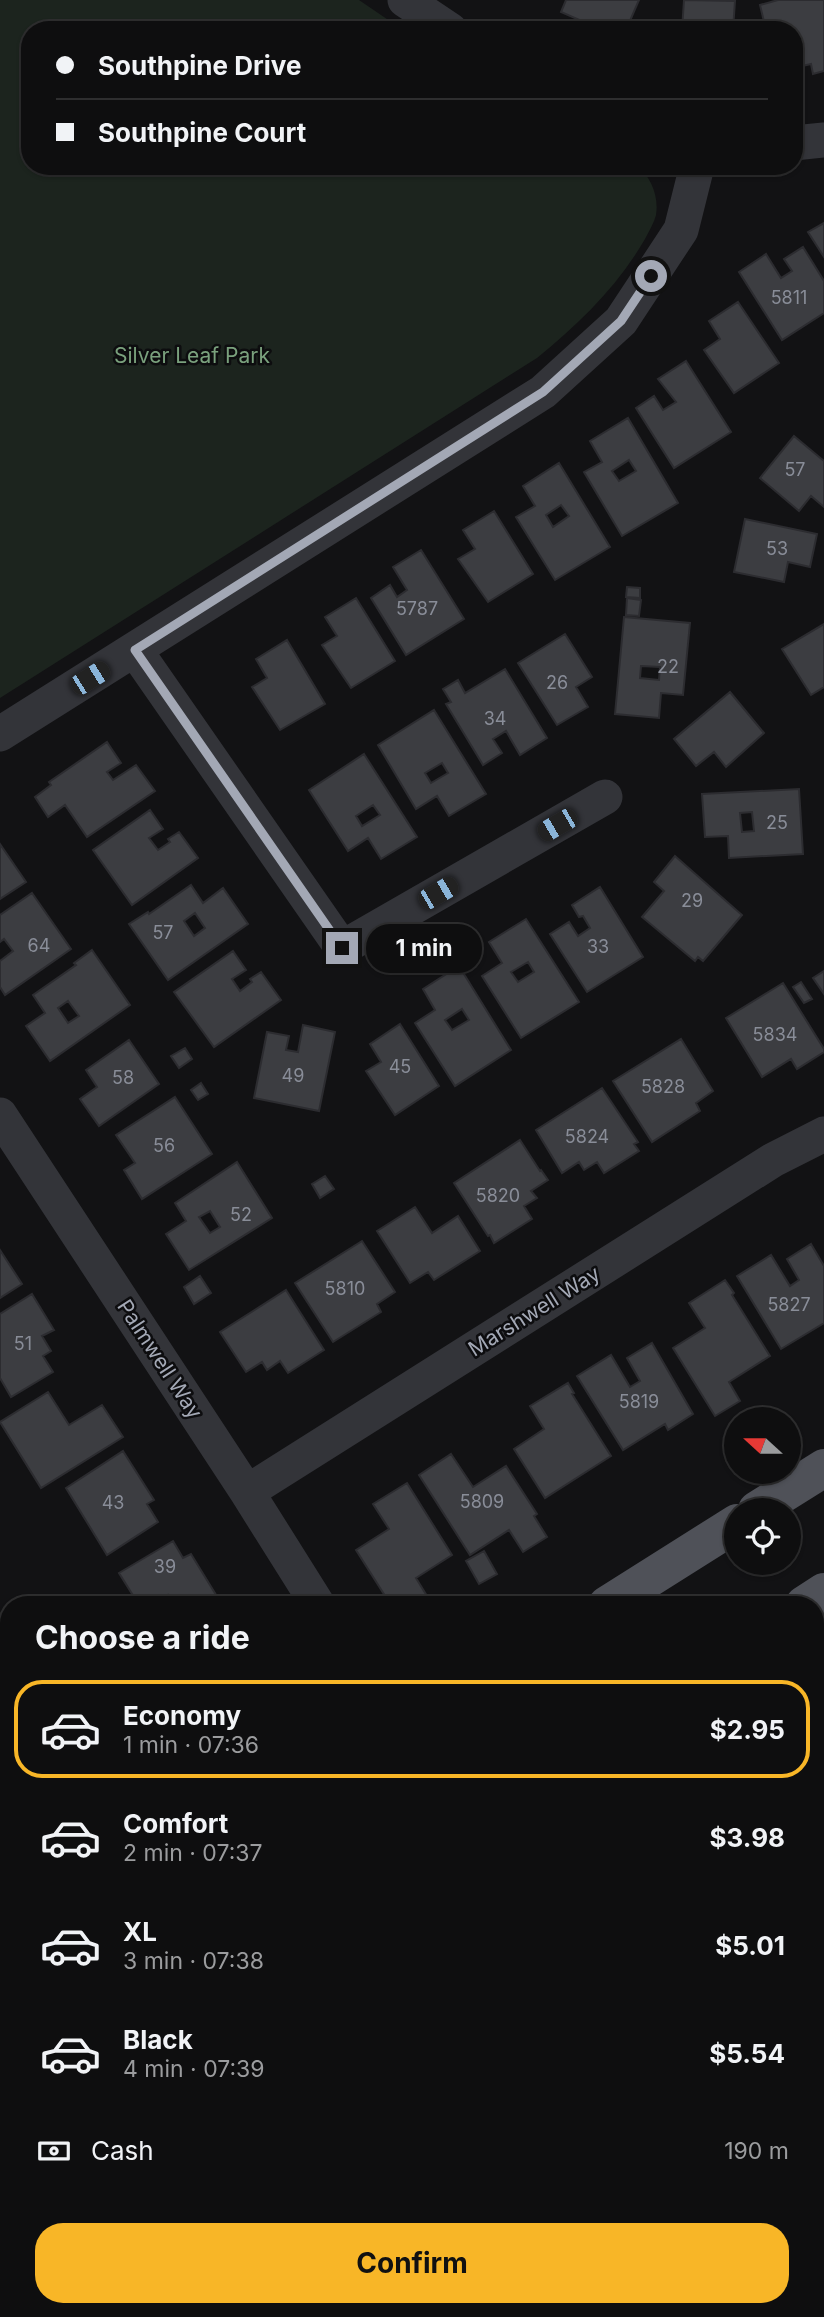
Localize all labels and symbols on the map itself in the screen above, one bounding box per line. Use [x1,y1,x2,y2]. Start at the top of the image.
route start [635,260,667,292]
house number: 5811 [771,287,807,308]
park label: Silver Leaf Park [114,343,270,368]
house number: 57 [784,459,806,480]
house number: 53 [766,538,788,559]
house number: 5787 [396,598,438,619]
house number: 22 [657,656,679,677]
car [67,658,114,698]
house number: 26 [546,672,568,693]
house number: 34 [484,708,506,729]
car [534,805,581,845]
house number: 25 [766,812,788,833]
car [415,873,462,913]
house number: 29 [681,890,703,911]
house number: 57 [152,922,174,943]
callout: 1 min [366,923,482,972]
route end [326,932,358,964]
house number: 64 [28,935,50,956]
house number: 33 [587,936,609,957]
house number: 5834 [753,1024,797,1045]
house number: 45 [389,1056,411,1077]
house number: 49 [282,1065,304,1086]
house number: 58 [112,1067,134,1088]
house number: 5828 [641,1076,685,1097]
house number: 5824 [565,1126,609,1147]
house number: 56 [153,1135,175,1156]
house number: 5820 [476,1185,520,1206]
house number: 52 [230,1204,252,1225]
street label: Marshwell Way [464,1260,604,1361]
house number: 5810 [325,1278,365,1299]
house number: 5827 [767,1294,811,1315]
street label: Palmwell Way [112,1295,208,1423]
house number: 51 [14,1333,32,1354]
house number: 5819 [619,1391,659,1412]
north arrow [724,1407,802,1484]
house number: 5809 [460,1491,504,1512]
house number: 43 [102,1492,124,1513]
house number: 39 [154,1556,176,1577]

